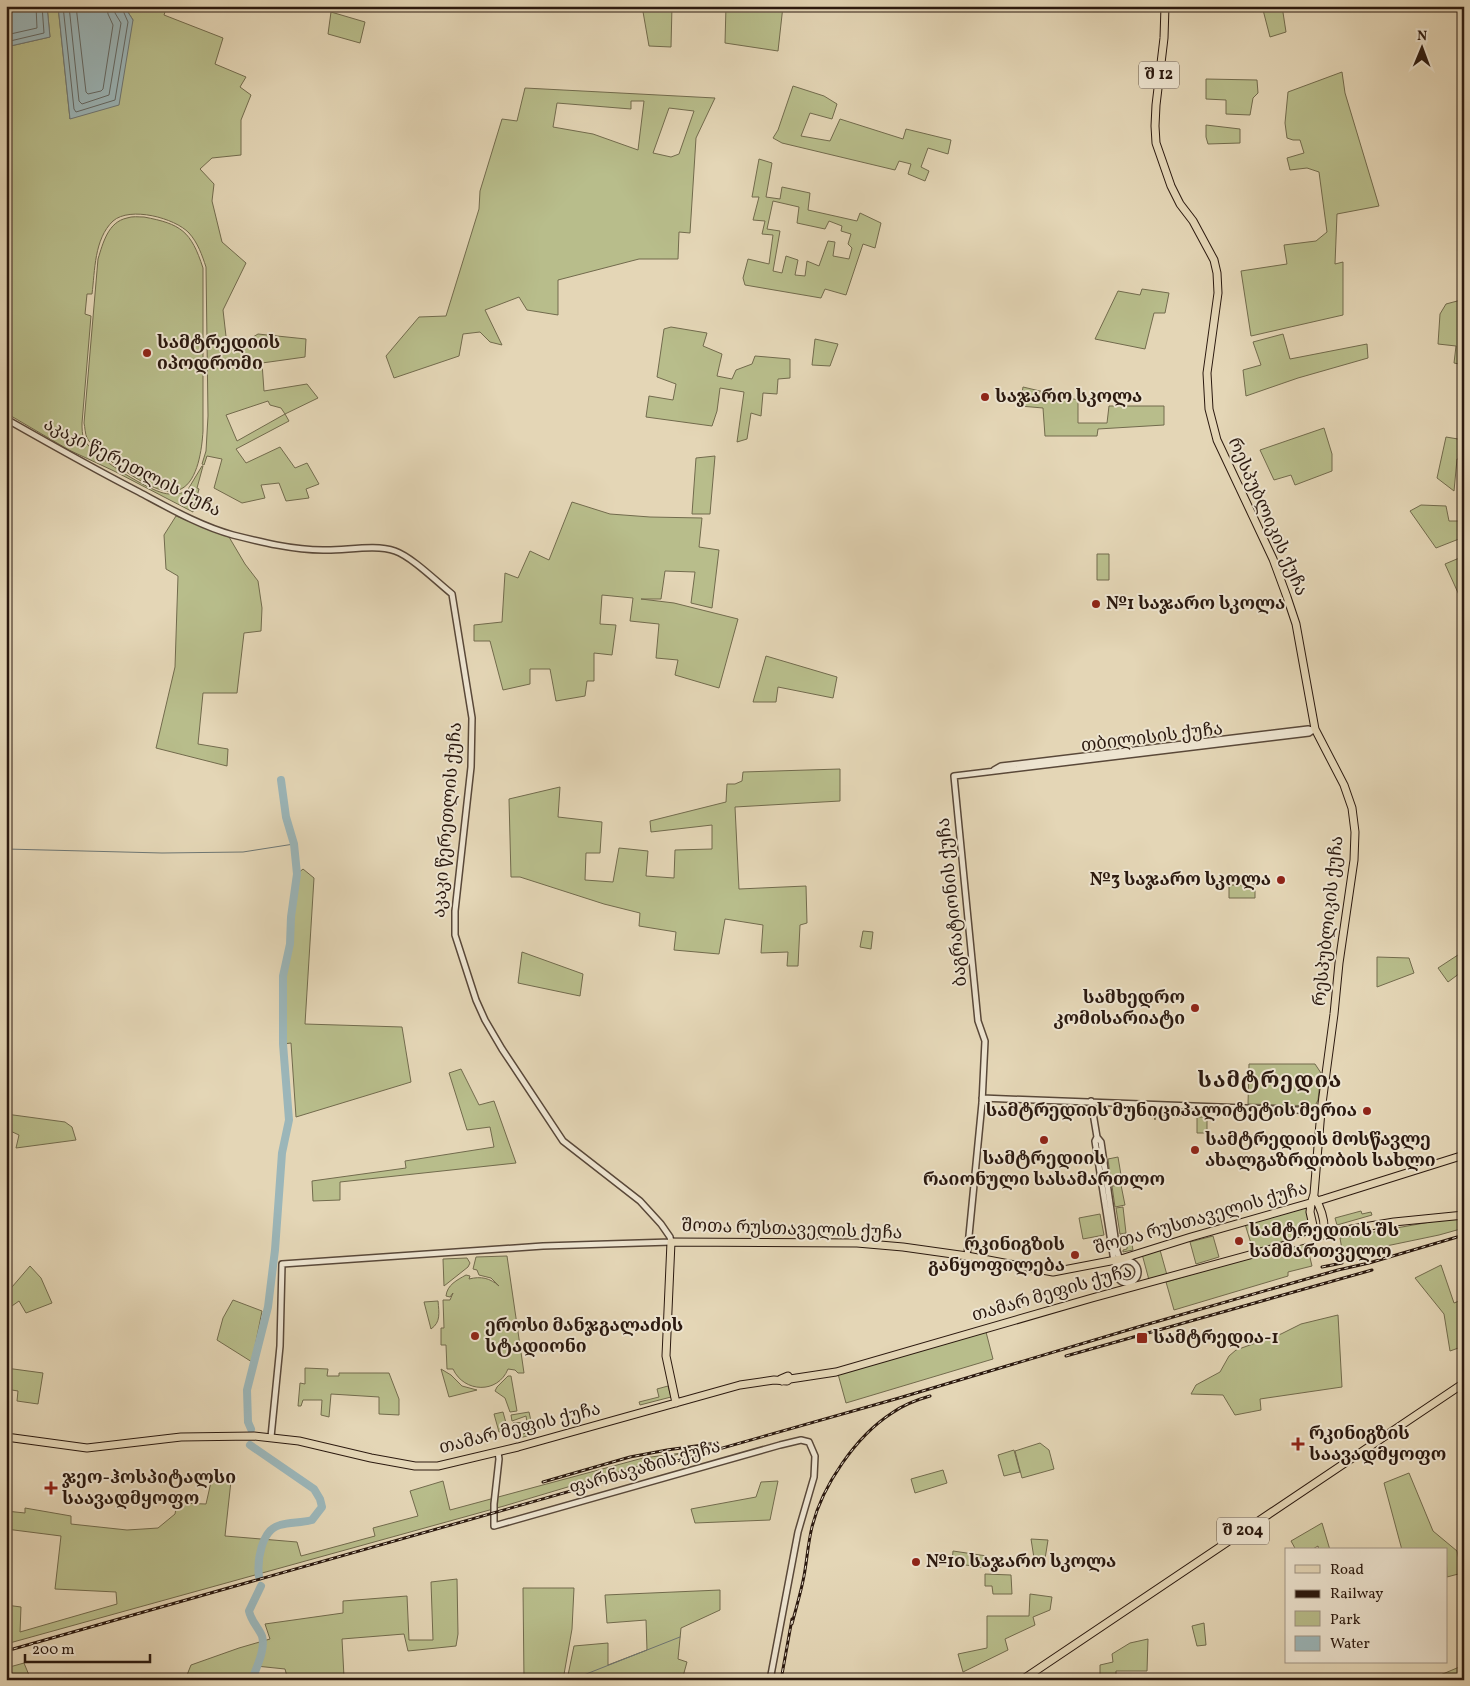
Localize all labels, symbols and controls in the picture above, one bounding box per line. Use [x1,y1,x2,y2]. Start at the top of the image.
north arrow [1398,22,1448,72]
text: N [1417,27,1427,46]
road number: შ 12 [1139,62,1179,88]
place label: სამტრედიის იპოდრომი [157,331,280,377]
marker: სამტრედიის იპოდრომი [141,347,153,359]
place label: საჯარო სკოლა [995,385,1142,410]
marker: საჯარო სკოლა [979,391,991,403]
street label: აკაკი წერეთლის ქუჩა [39,412,225,524]
street label: რესპუბლიკის ქუჩა [1221,434,1313,600]
place label: №1 საჯარო სკოლა [1106,592,1285,617]
marker: №1 საჯარო სკოლა [1090,598,1102,610]
street label: თბილისის ქუჩა [1080,717,1224,759]
street label: აკაკი წერეთლის ქუჩა [427,721,469,919]
street label: ბაგრატიონის ქუჩა [932,816,974,988]
street label: რესპუბლიკის ქუჩა [1308,835,1350,1007]
place label: №3 საჯარო სკოლა [1090,868,1271,893]
marker: №3 საჯარო სკოლა [1275,874,1287,886]
place label: სამხედრო კომისარიატი [1053,986,1185,1032]
marker: სამხედრო კომისარიატი [1189,1002,1201,1014]
district label: სამტრედია [1198,1066,1342,1097]
place label: სამტრედიის მუნიციპალიტეტის მერია [986,1099,1357,1124]
marker: სამტრედიის მუნიციპალიტეტის მერია [1361,1105,1373,1117]
place label: სამტრედიის მოსწავლე ახალგაზრდობის სახლი [1205,1128,1436,1174]
marker: სამტრედიის რაიონული სასამართლო [1038,1134,1050,1146]
marker: სამტრედიის მოსწავლე ახალგაზრდობის სახლი [1189,1144,1201,1156]
place label: სამტრედიის რაიონული სასამართლო [923,1147,1165,1193]
street label: შოთა რუსთაველის ქუჩა [1092,1177,1310,1261]
street label: შოთა რუსთაველის ქუჩა [681,1214,903,1246]
place label: სამტრედიის შს სამმართველო [1249,1219,1399,1265]
place label: რკინიგზის განყოფილება [928,1233,1065,1279]
marker: სამტრედიის შს სამმართველო [1233,1235,1245,1247]
marker: რკინიგზის განყოფილება [1069,1249,1081,1261]
street label: თამარ მეფის ქუჩა [969,1259,1135,1329]
place label: ეროსი მანჯგალაძის სტადიონი [485,1314,683,1360]
place label: სამტრედია-1 [1153,1326,1279,1351]
marker: ეროსი მანჯგალაძის სტადიონი [469,1330,481,1342]
marker: სამტრედია-1 [1135,1331,1149,1345]
street label: თამარ მეფის ქუჩა [437,1397,603,1461]
place label: რკინიგზის საავადმყოფო [1309,1422,1446,1468]
street label: ფარნავაზის ქუჩა [567,1434,723,1502]
marker: რკინიგზის საავადმყოფო [1291,1437,1305,1451]
place label: ჯეო-ჰოსპიტალსი საავადმყოფო [62,1466,236,1512]
marker: ჯეო-ჰოსპიტალსი საავადმყოფო [44,1481,58,1495]
road number: შ 204 [1217,1518,1269,1544]
legend [1285,1548,1448,1664]
place label: №10 საჯარო სკოლა [926,1550,1116,1575]
marker: №10 საჯარო სკოლა [910,1556,922,1568]
text: Road [1330,1560,1364,1581]
text: Railway [1330,1584,1383,1605]
text: Park [1330,1610,1361,1631]
scale bar [25,1631,150,1663]
text: Water [1330,1634,1370,1655]
text: 200 m [32,1640,75,1661]

